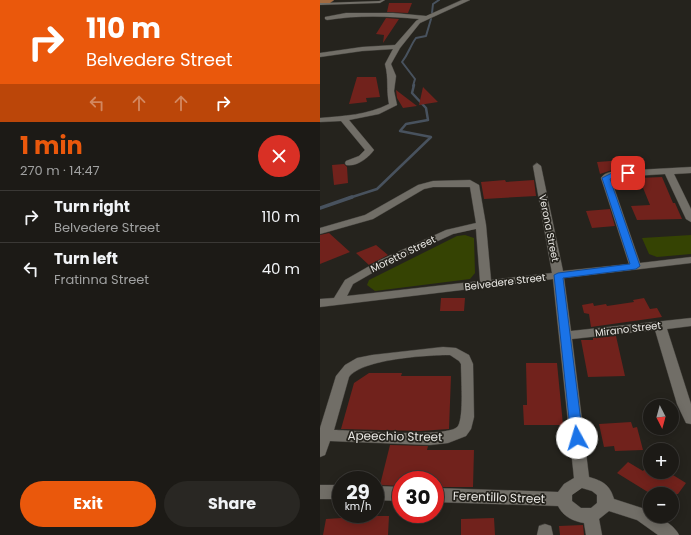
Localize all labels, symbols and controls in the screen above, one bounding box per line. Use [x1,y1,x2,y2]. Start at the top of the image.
text: 110 m [86,9,161,48]
icon: right [20,16,72,68]
text: Belvedere Street [86,47,233,72]
icon: left [86,92,108,114]
icon: ahead [128,92,150,114]
icon: ahead [170,92,192,114]
icon: right [212,92,234,114]
text: 1 min [20,129,83,162]
button: close [258,135,300,177]
pin [611,156,645,190]
text: 270 m · 14:47 [20,161,100,180]
icon: arrive [617,162,639,184]
street label: Verona Street [535,193,563,263]
text: Turn right [54,196,130,217]
icon: right [20,206,42,228]
text: 110 m [262,206,300,227]
text: Belvedere Street [54,218,160,237]
street label: Moretto Street [368,232,438,276]
text: Turn left [54,248,118,269]
icon: left [20,258,42,280]
text: 40 m [262,258,300,279]
text: Fratinna Street [54,270,149,289]
street label: Belvedere Street [464,270,547,294]
street label: Mirano Street [594,317,662,340]
north arrow [643,399,679,435]
map controls [643,399,679,523]
position arrow [556,417,598,459]
street label: Apeechio Street [347,427,443,445]
button: + [643,443,679,479]
speed limit sign: 30 [392,471,444,523]
text: 29 [346,478,370,506]
button: Exit [20,481,156,527]
button: Share [164,481,300,527]
street label: Ferentillo Street [453,487,545,507]
button: − [643,487,679,523]
text: km/h [345,499,371,514]

